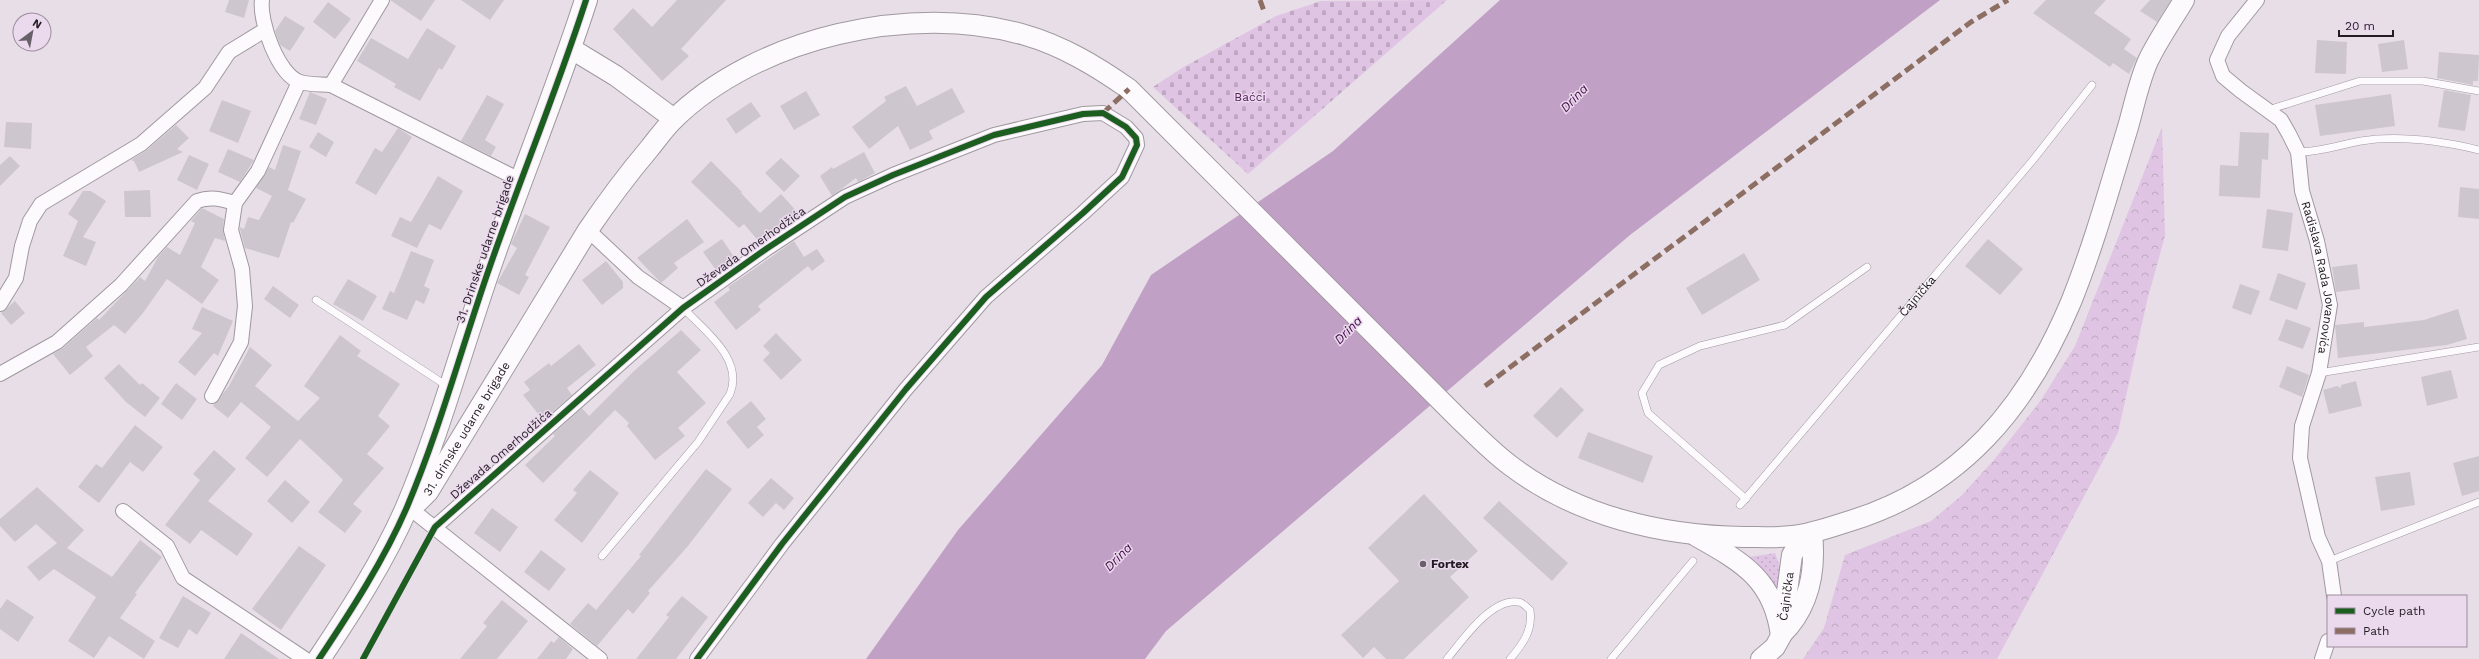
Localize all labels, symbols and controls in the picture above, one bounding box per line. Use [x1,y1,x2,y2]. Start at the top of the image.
north arrow [12,12,52,52]
scale bar [2339,12,2393,38]
text: N [30,16,44,32]
text: 20 m [2345,19,2375,33]
water label: Drina [1557,81,1591,115]
park label: Baćci [1234,90,1266,104]
street label: 31. Drinske udarne brigade [453,173,517,325]
street label: Radislava Rada Jovanovića [2298,200,2337,355]
street label: Dževada Omerhodžića [694,204,808,290]
street label: Čajnička [1896,273,1939,319]
water label: Drina [1331,313,1365,347]
street label: 31. drinske udarne brigade [420,359,513,498]
street label: Dževada Omerhodžića [447,406,555,502]
water label: Drina [1101,540,1135,574]
place label: Fortex [1431,557,1469,571]
marker: Fortex [1418,559,1428,569]
street label: Čajnička [1776,571,1797,622]
legend [2327,595,2467,647]
text: Cycle path [2363,604,2425,618]
text: Path [2363,624,2389,638]

